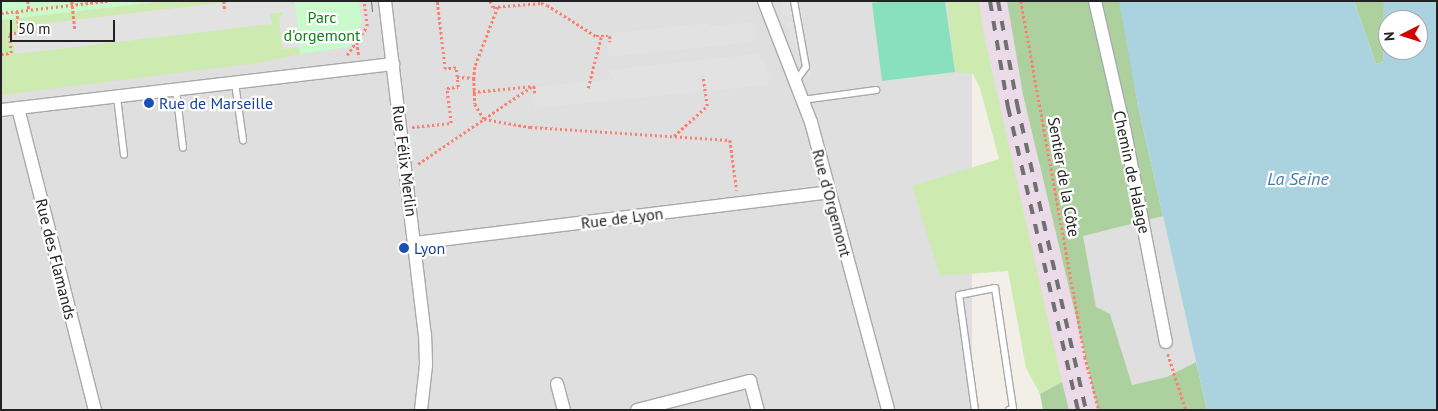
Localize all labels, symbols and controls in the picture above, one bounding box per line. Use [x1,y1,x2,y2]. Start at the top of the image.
park label: Parc d'orgemont [284,7,360,45]
scale bar [12,10,118,42]
north arrow [1378,10,1428,60]
text: 50 m [18,19,51,38]
text: N [1380,31,1398,42]
place label: Rue de Marseille [159,93,273,113]
marker: Rue de Marseille [143,97,155,109]
street label: Rue Félix Merlin [389,104,421,218]
street label: Chemin de Halage [1110,109,1154,235]
street label: Sentier de la Côte [1044,116,1084,238]
street label: Rue d'Orgemont [808,147,856,259]
water label: La Seine [1267,168,1329,190]
street label: Rue des Flamands [32,197,80,321]
street label: Rue de Lyon [580,203,664,233]
place label: Lyon [414,238,445,258]
marker: Lyon [398,242,410,254]

